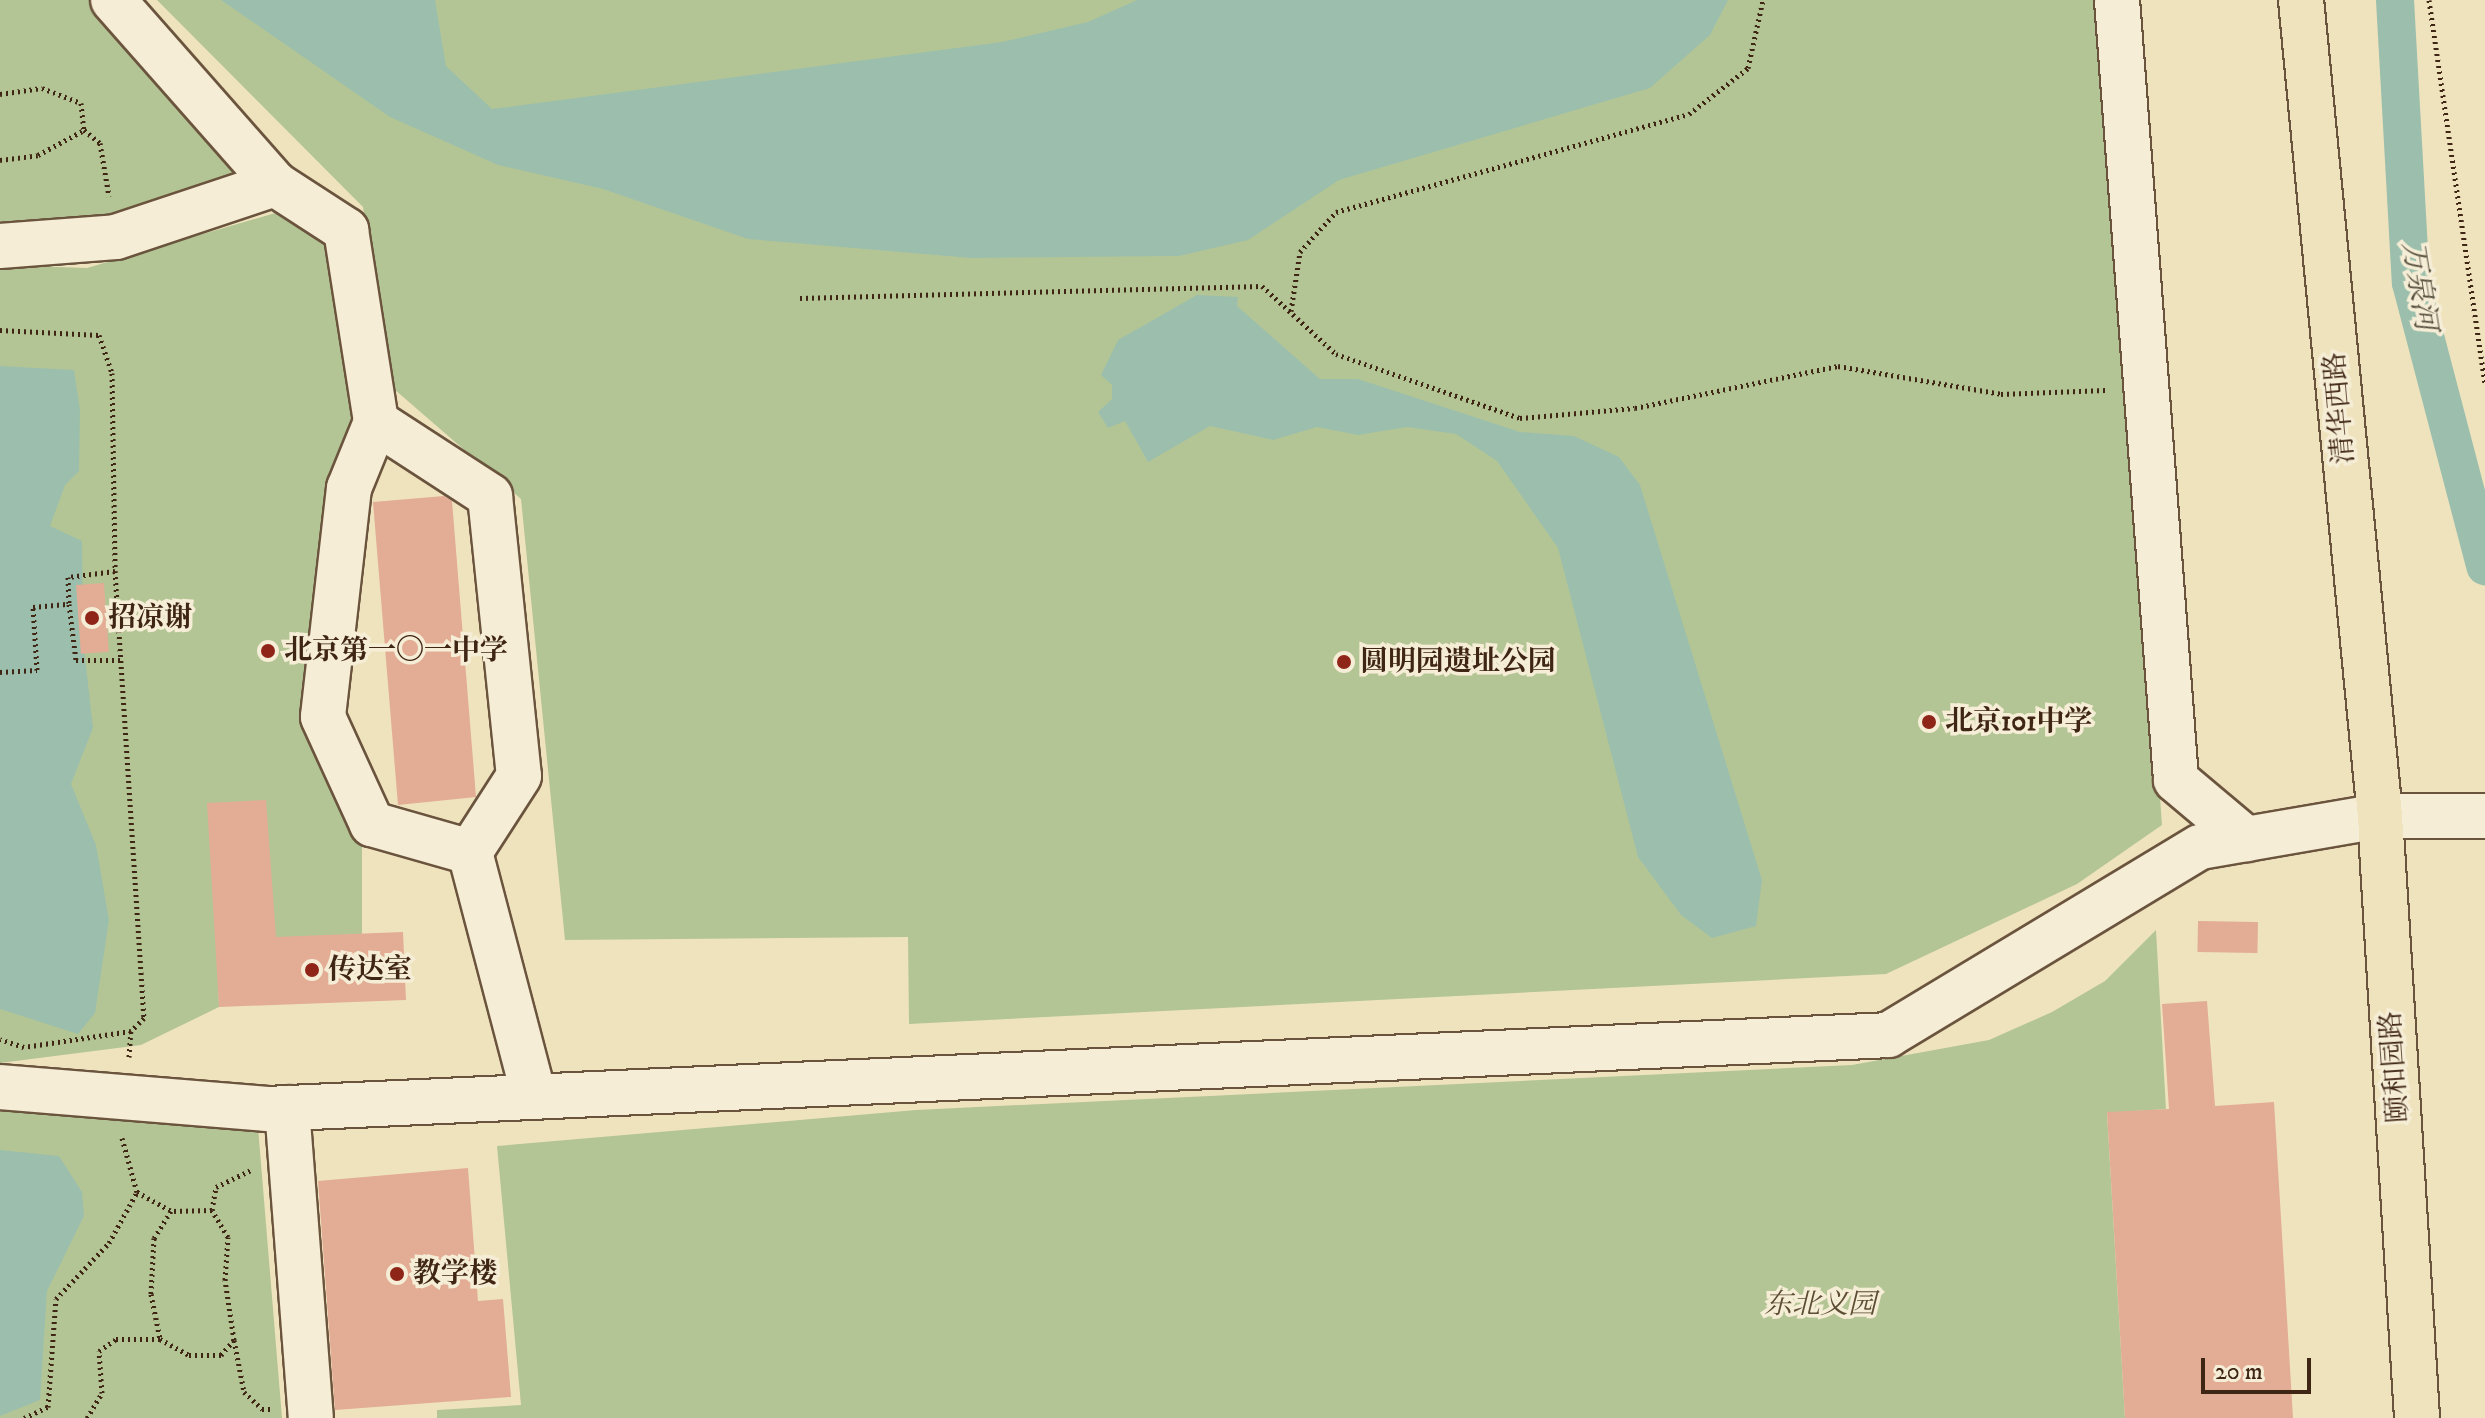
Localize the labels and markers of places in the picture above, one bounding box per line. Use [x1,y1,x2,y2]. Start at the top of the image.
place label: 招凉谢 [108,601,192,635]
marker: 招凉谢 [83,609,101,627]
place label: 北京第一〇一中学 [284,634,508,668]
marker: 北京第一〇一中学 [259,642,277,660]
place label: 圆明园遗址公园 [1360,645,1556,679]
marker: 圆明园遗址公园 [1335,653,1353,671]
place label: 北京101中学 [1945,705,2092,739]
marker: 北京101中学 [1920,713,1938,731]
place label: 传达室 [328,953,412,987]
marker: 传达室 [303,961,321,979]
place label: 教学楼 [413,1257,497,1291]
marker: 教学楼 [388,1265,406,1283]

